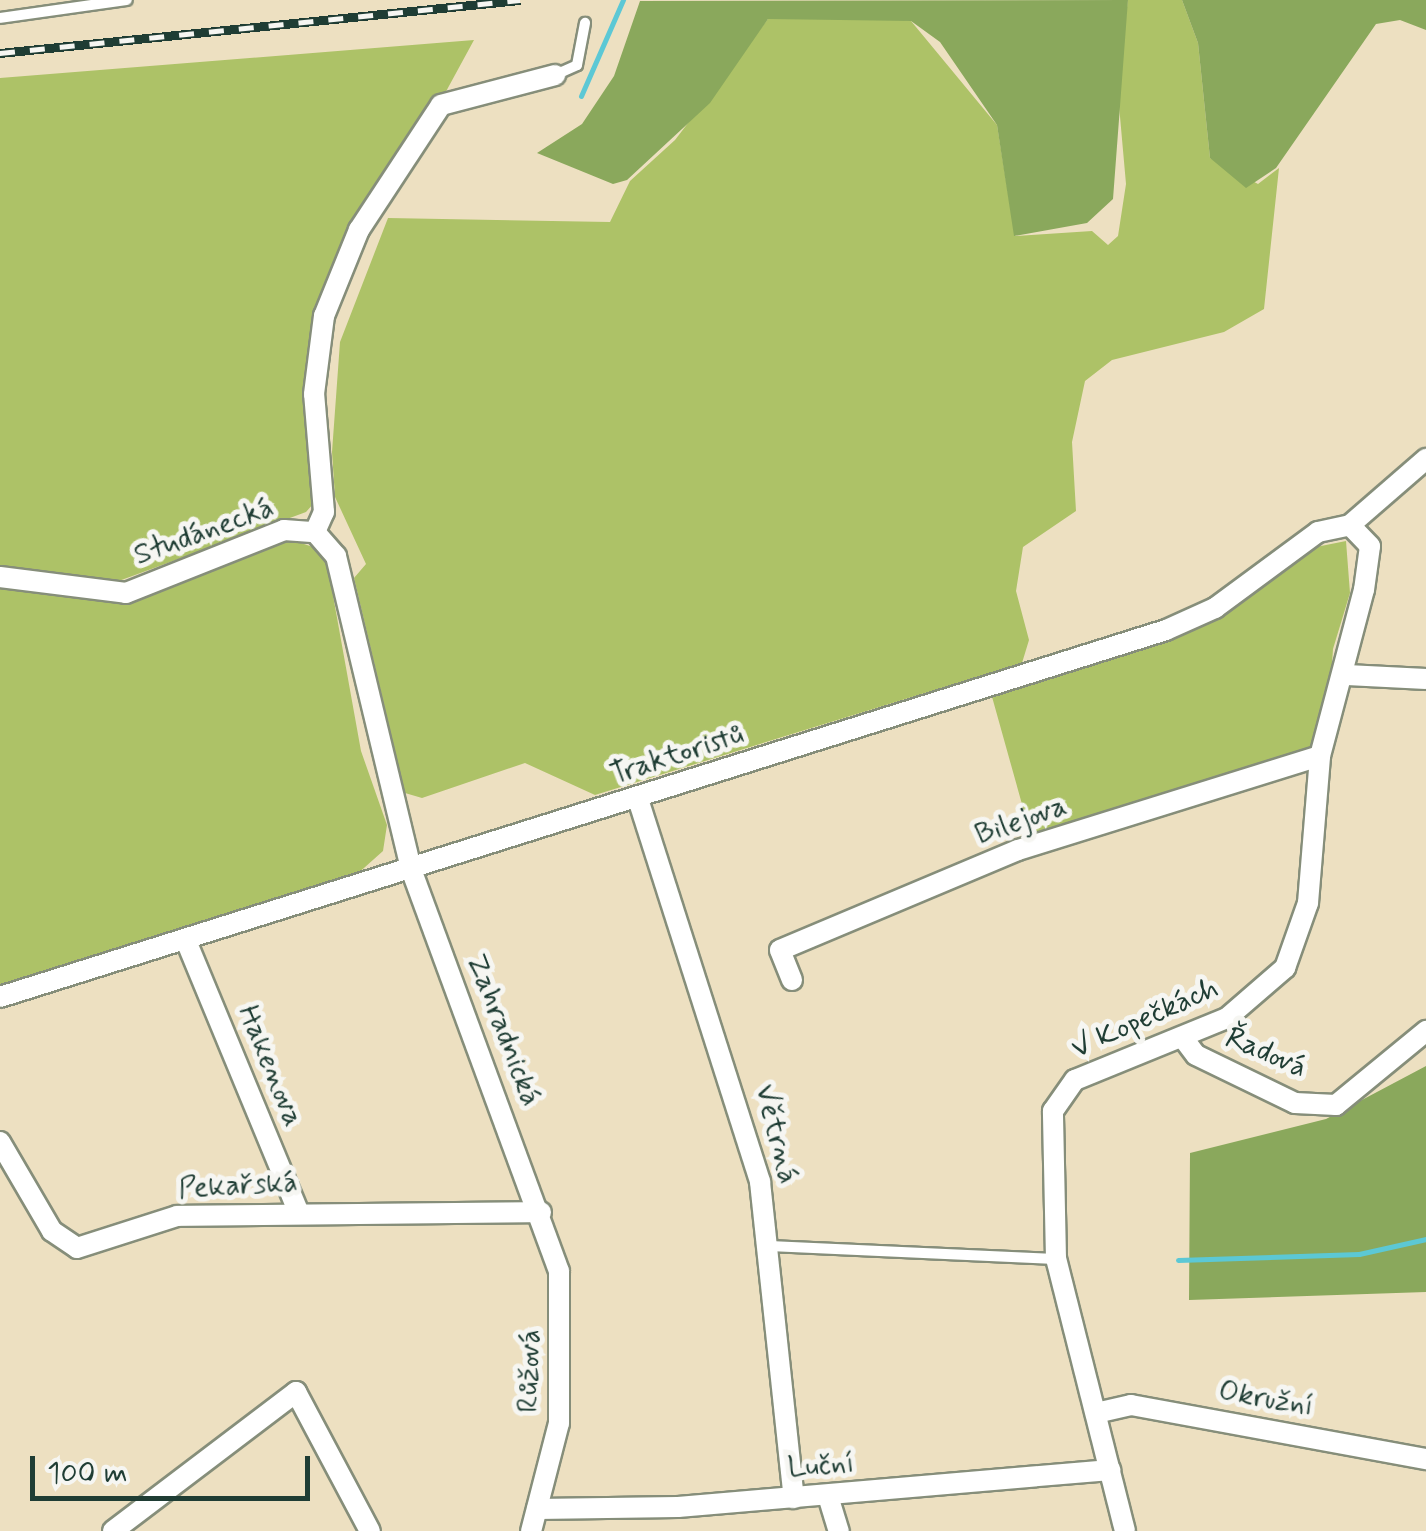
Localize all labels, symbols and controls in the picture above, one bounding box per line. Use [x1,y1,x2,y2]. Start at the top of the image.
street label: Studánecká [129,490,279,574]
street label: Traktoristů [606,717,748,793]
street label: Bilejova [970,789,1072,853]
street label: Zahradnická [457,949,549,1111]
street label: V Kopečkách [1065,970,1225,1068]
street label: Hakenova [229,1000,311,1132]
street label: Řadová [1220,1019,1312,1087]
street label: Větrná [746,1081,806,1187]
street label: Pekařská [177,1165,299,1207]
street label: Růžová [511,1329,549,1413]
street label: Okružní [1216,1373,1316,1425]
scale bar [35,1436,315,1498]
street label: Luční [786,1446,856,1486]
text: 100 m [47,1454,128,1493]

